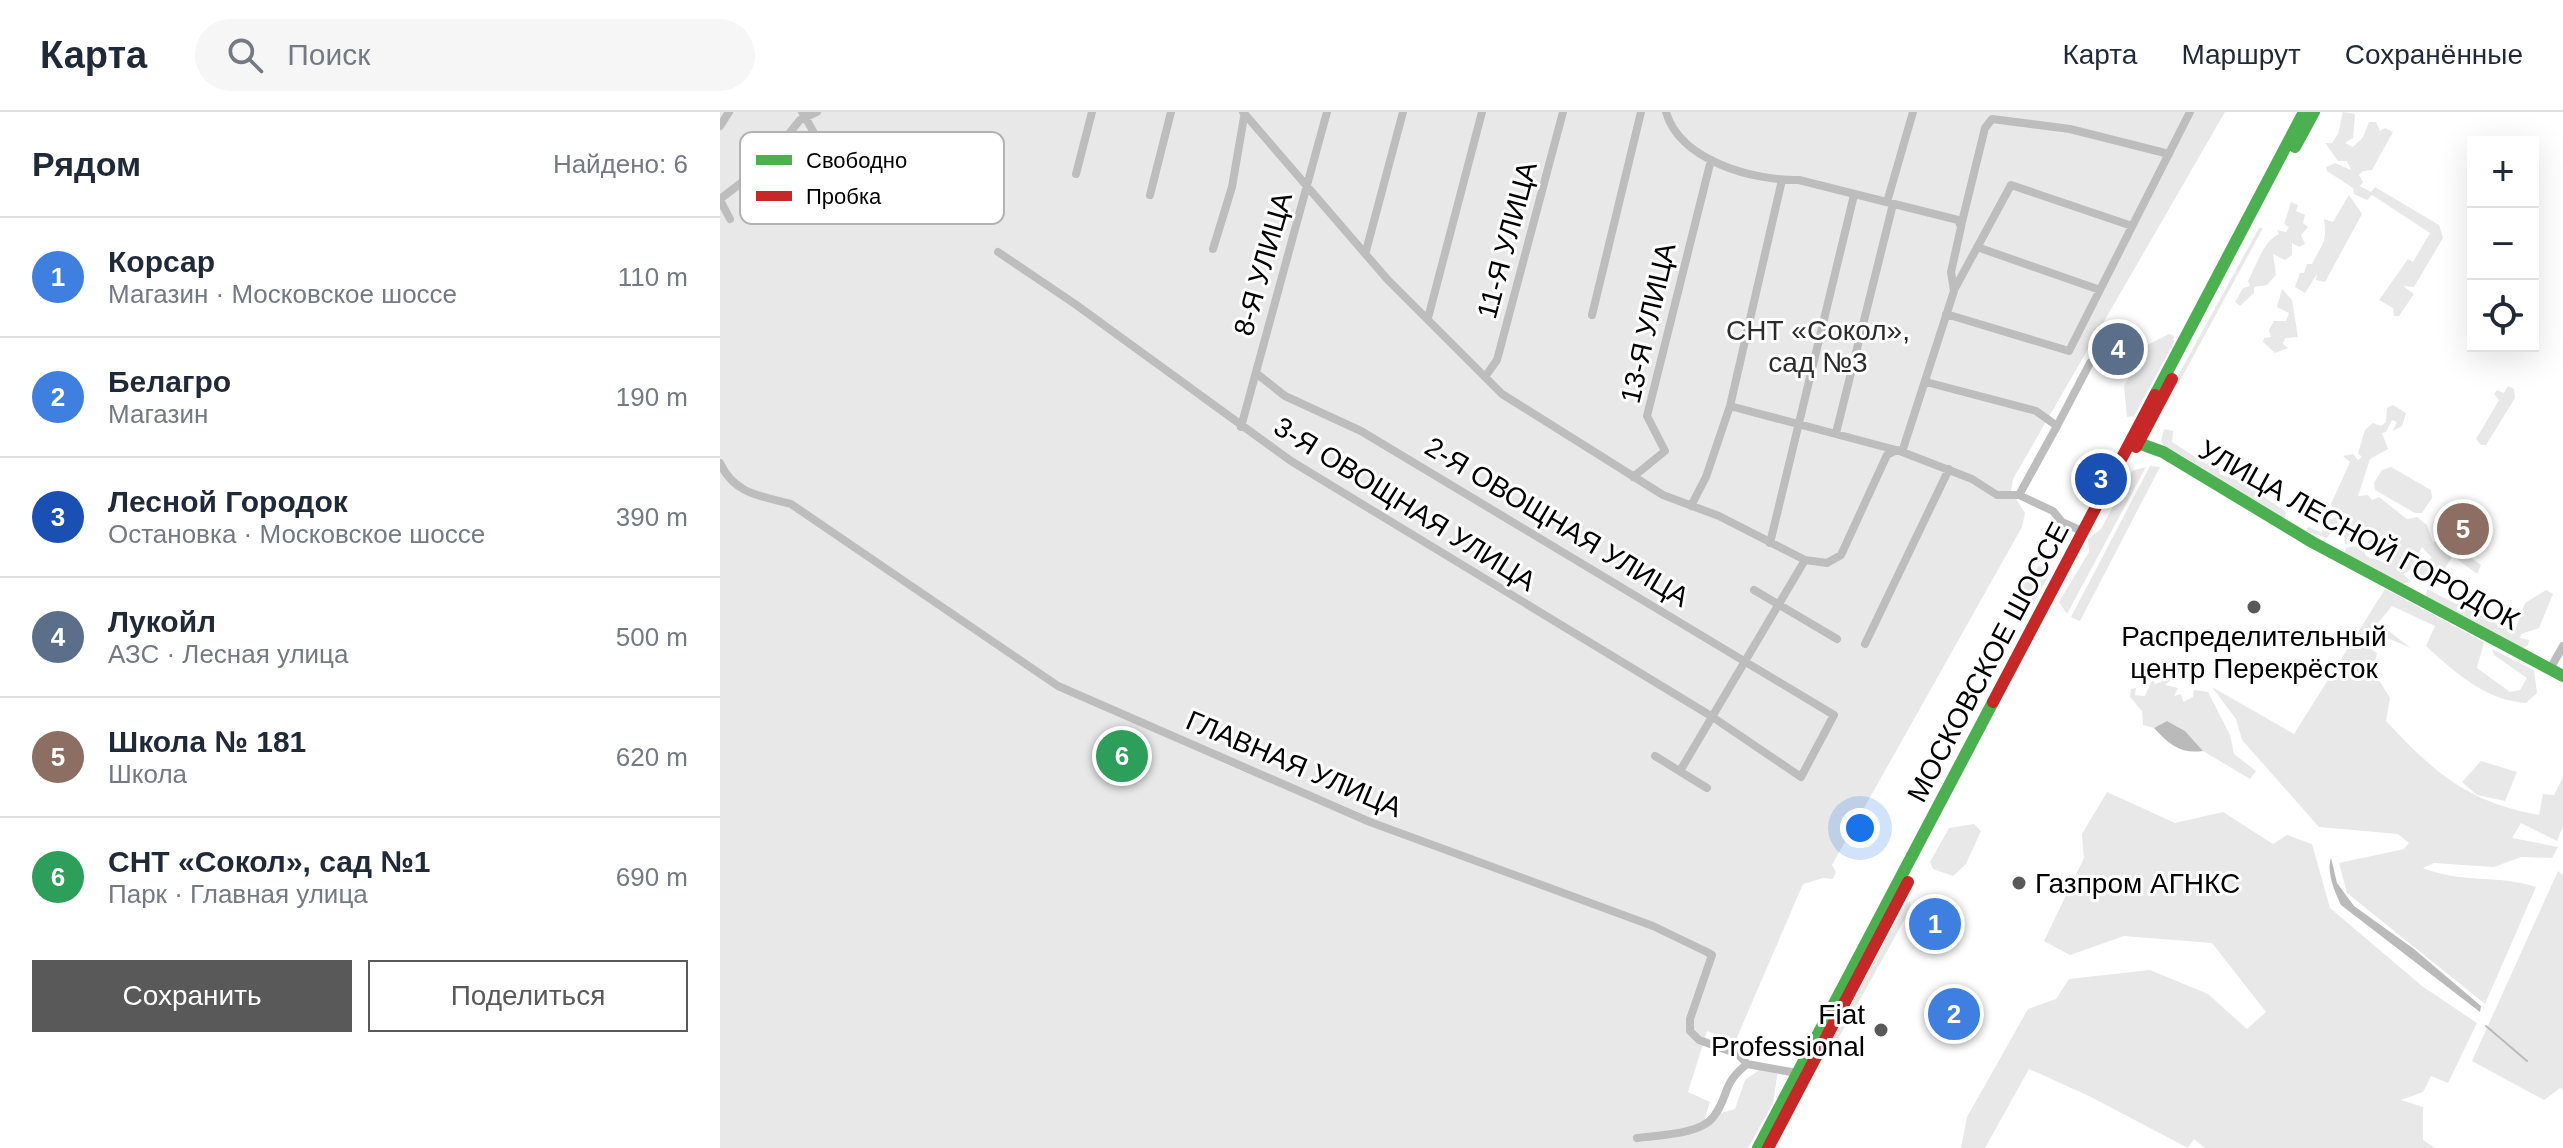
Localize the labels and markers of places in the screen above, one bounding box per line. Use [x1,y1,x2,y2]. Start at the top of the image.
pin: 4 [2092,319,2144,379]
pin: 3 [2075,449,2127,509]
pin: 5 [2437,499,2489,559]
marker: Распределительный центр Перекрёсток [2245,598,2263,616]
place label: Распределительный центр Перекрёсток [2121,621,2387,684]
pin: 6 [1096,726,1148,786]
place label: Газпром АГНКС [2035,868,2240,899]
marker: Газпром АГНКС [2010,874,2028,892]
pin: 1 [1909,894,1961,954]
pin: 2 [1928,984,1980,1044]
place label: Fiat Professional [1711,999,1865,1062]
marker: Fiat Professional [1872,1021,1890,1039]

